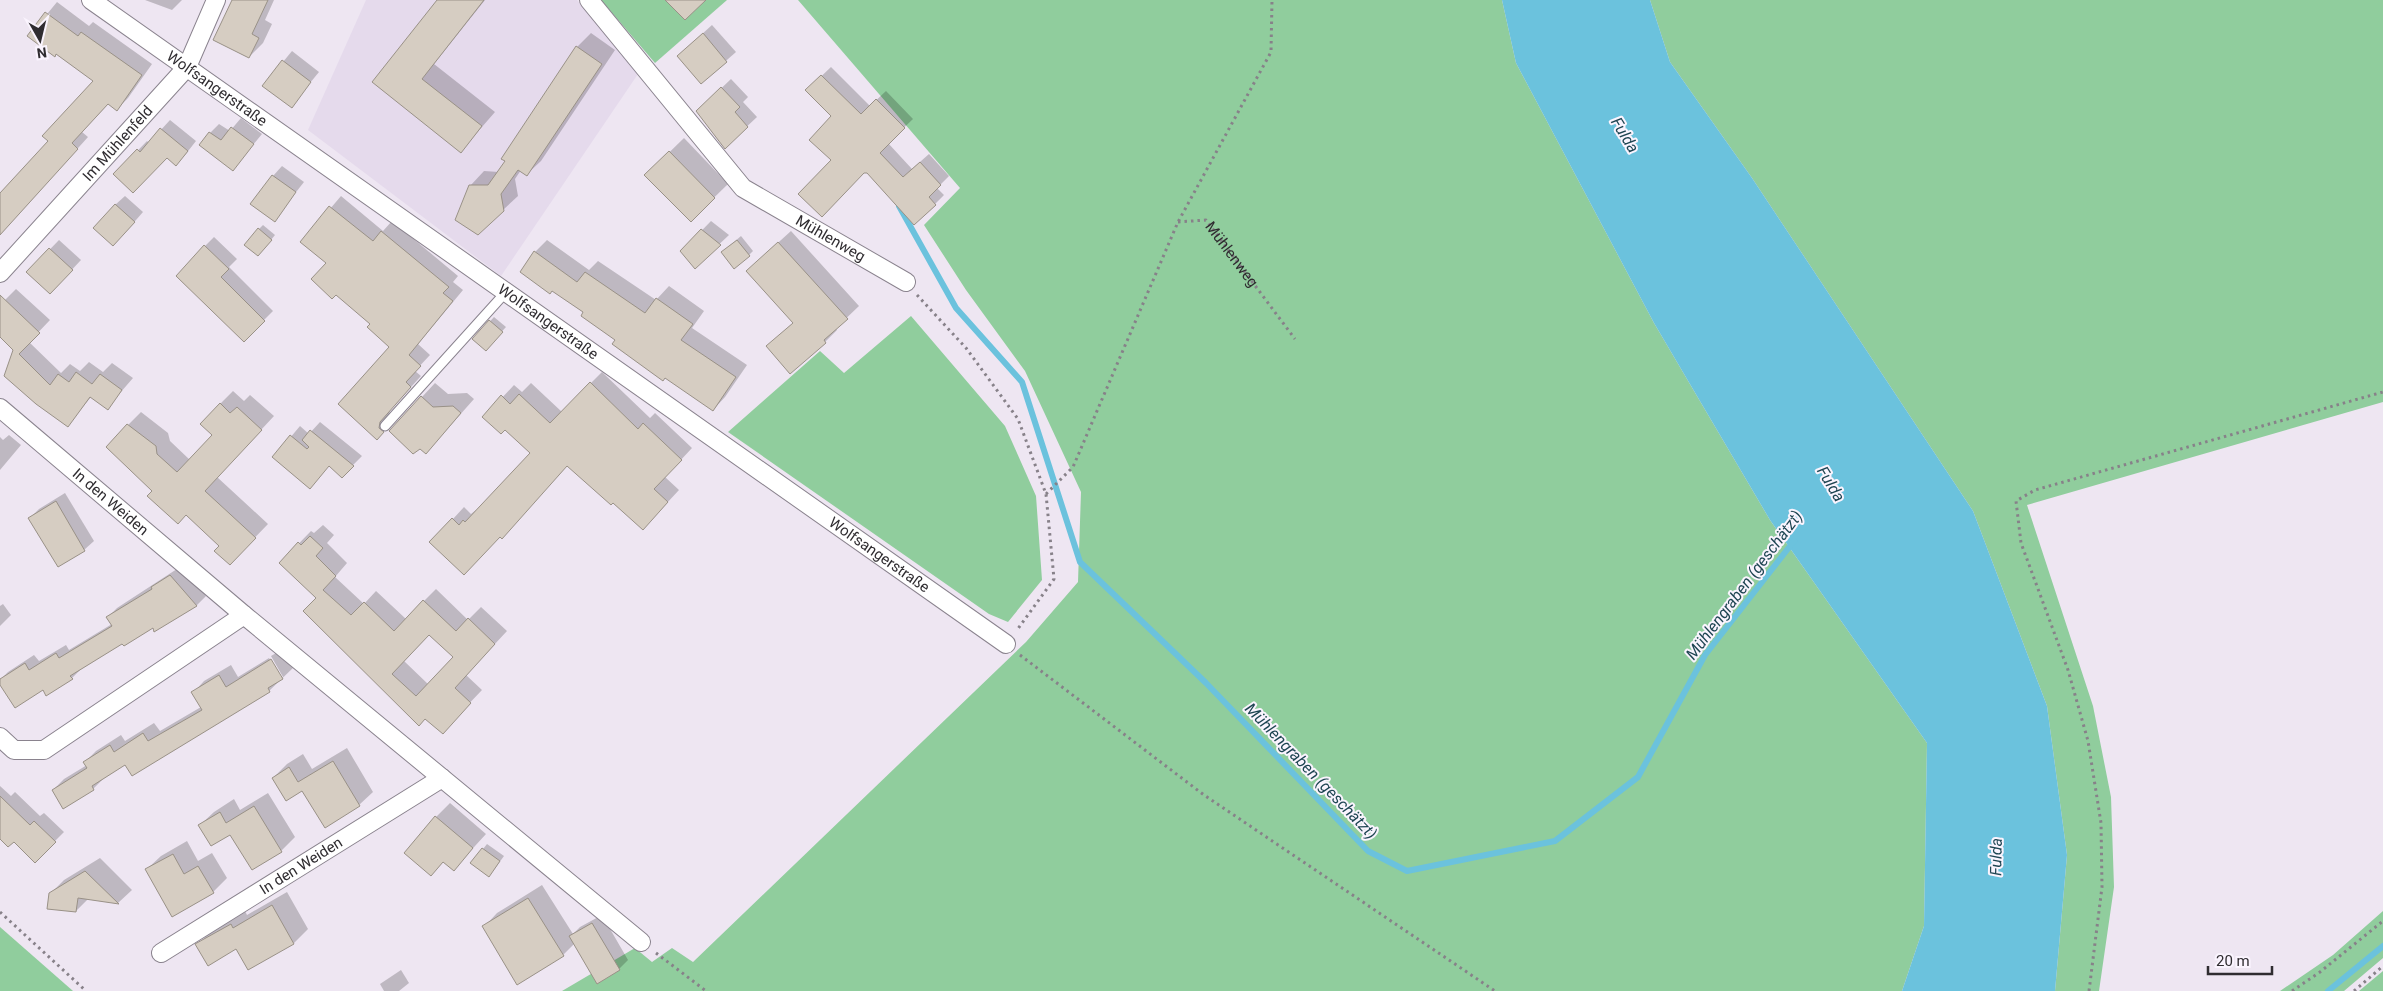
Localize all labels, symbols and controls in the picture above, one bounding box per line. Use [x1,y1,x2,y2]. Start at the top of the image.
north arrow [15,15,65,65]
text: N [36,44,48,61]
street label: Wolfsangerstraße [163,47,271,130]
street label: Im Mühlenfeld [79,102,156,185]
water label: Fulda [1607,114,1643,156]
street label: Mühlenweg [793,211,868,266]
street label: Mühlenweg [1201,218,1262,291]
street label: Wolfsangerstraße [494,280,602,363]
water label: Fulda [1813,463,1849,505]
street label: In den Weiden [69,465,152,539]
water label: Mühlengraben (geschätzt) [1682,507,1806,663]
street label: Wolfsangerstraße [826,513,933,596]
water label: Mühlengraben (geschätzt) [1241,699,1381,843]
street label: In den Weiden [256,833,346,898]
water label: Fulda [1986,838,2006,876]
scale bar [2208,944,2272,976]
text: 20 m [2216,952,2250,970]

